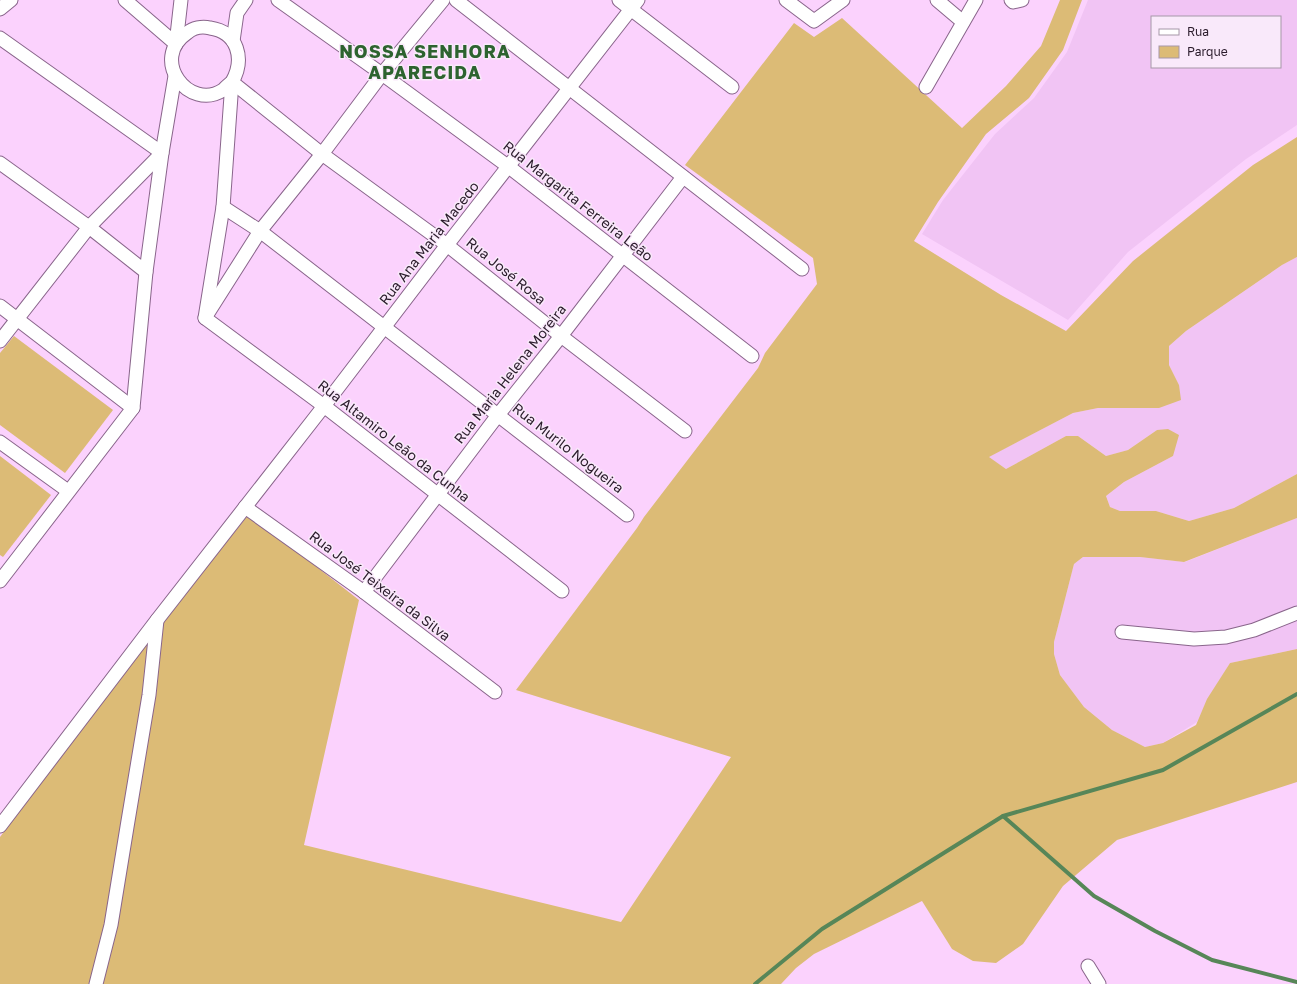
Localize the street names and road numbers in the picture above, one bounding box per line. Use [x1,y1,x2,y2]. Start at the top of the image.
street label: Rua Margarita Ferreira Leão [500,137,656,264]
street label: Rua Ana Maria Macedo [375,178,482,308]
street label: Rua José Rosa [463,233,550,308]
street label: Rua Maria Helena Moreira [450,301,569,447]
street label: Rua Altamiro Leão da Cunha [315,376,474,505]
street label: Rua Murilo Nogueira [509,399,627,496]
street label: Rua José Teixeira da Silva [307,527,454,644]

